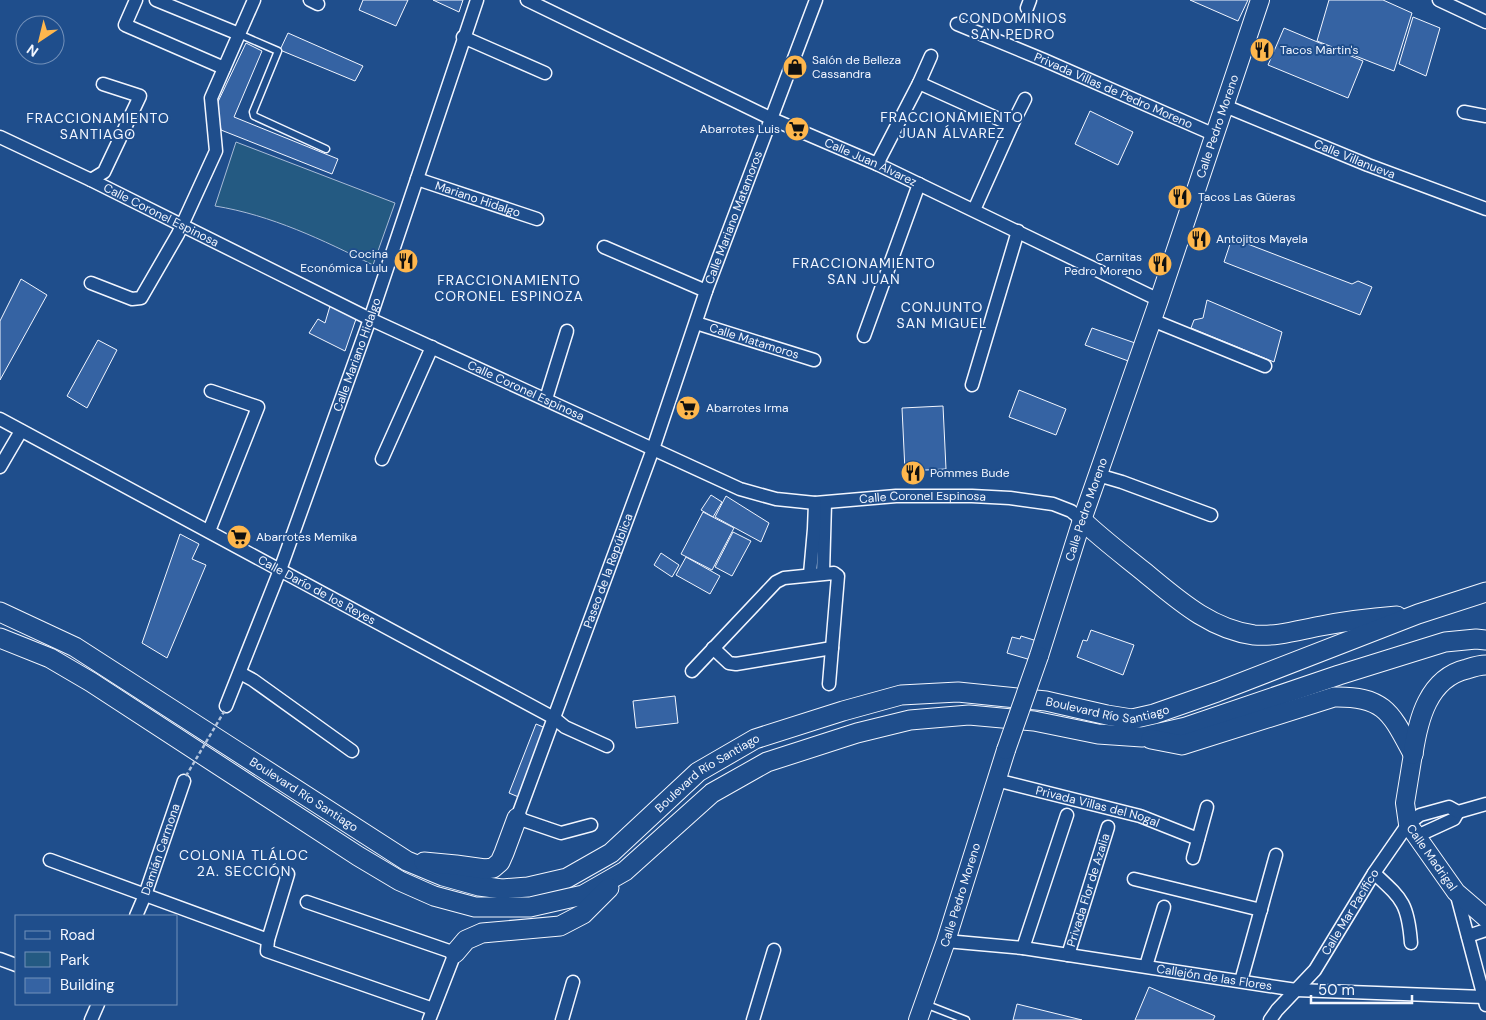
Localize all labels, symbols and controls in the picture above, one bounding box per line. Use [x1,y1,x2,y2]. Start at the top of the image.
district label: CONDOMINIOS SAN PEDRO [959,9,1067,43]
north arrow [15,15,65,65]
restaurant icon: Tacos Martin's [1249,37,1275,63]
text: N [23,40,42,61]
place label: Tacos Martin's [1280,42,1358,58]
street label: Privada Villas de Pedro Moreno [1032,49,1195,132]
place label: Salón de Belleza Cassandra [812,52,901,82]
shop icon: Salón de Belleza Cassandra [782,54,808,80]
street label: Calle Pedro Moreno [1193,72,1242,180]
district label: FRACCIONAMIENTO JUAN ÁLVAREZ [880,108,1024,142]
district label: FRACCIONAMIENTO SANTIAGO [26,109,170,143]
supermarket icon: Abarrotes Luis [784,116,810,142]
place label: Abarrotes Luis [700,121,780,137]
street label: Calle Juan Álvarez [822,134,919,190]
street label: Calle Villanueva [1311,136,1397,182]
street label: Calle Mariano Matamoros [701,149,766,286]
street label: Mariano Hidalgo [433,178,523,221]
street label: Calle Coronel Espinosa [101,179,222,250]
restaurant icon: Tacos Las Güeras [1167,184,1193,210]
place label: Tacos Las Güeras [1198,189,1295,205]
restaurant icon: Antojitos Mayela [1186,226,1212,252]
place label: Antojitos Mayela [1216,231,1308,247]
place label: Cocina Económica Lulu [300,246,388,276]
restaurant icon: Cocina Económica Lulu [393,248,419,274]
place label: Carnitas Pedro Moreno [1064,249,1142,279]
restaurant icon: Carnitas Pedro Moreno [1147,251,1173,277]
district label: FRACCIONAMIENTO SAN JUAN [792,254,936,288]
district label: FRACCIONAMIENTO CORONEL ESPINOZA [434,271,584,305]
street label: Calle Mariano Hidalgo [329,296,385,414]
district label: CONJUNTO SAN MIGUEL [897,298,987,332]
street label: Calle Matamoros [707,320,801,363]
street label: Calle Coronel Espinosa [465,357,587,424]
supermarket icon: Abarrotes Irma [675,395,701,421]
place label: Abarrotes Irma [706,400,789,416]
street label: Calle Pedro Moreno [1061,455,1111,563]
restaurant icon: Pommes Bude [900,460,926,486]
place label: Pommes Bude [930,465,1010,481]
street label: Calle Coronel Espinosa [859,488,987,507]
street label: Paseo de la República [580,511,637,630]
supermarket icon: Abarrotes Memika [226,524,252,550]
place label: Abarrotes Memika [256,529,357,545]
street label: Calle Darío de los Reyes [255,552,379,628]
street label: Boulevard Río Santiago [1044,693,1172,727]
street label: Boulevard Río Santiago [652,730,762,816]
street label: Boulevard Río Santiago [246,754,361,835]
street label: Privada Villas del Nogal [1034,782,1162,831]
street label: Damián Carmona [138,802,184,897]
street label: Calle Madrigal [1403,821,1461,894]
street label: Privada Flor de Azalia [1063,832,1113,949]
street label: Calle Pedro Moreno [936,841,984,949]
district label: COLONIA TLÁLOC 2A. SECCIÓN [179,846,309,880]
street label: Calle Mar Pacífico [1318,866,1383,958]
legend [15,915,178,1005]
text: Road [60,925,95,945]
text: Park [60,950,90,970]
street label: Callejón de las Flores [1155,961,1273,994]
scale bar [1311,972,1412,1004]
text: Building [60,975,115,995]
text: 50 m [1318,980,1355,1000]

